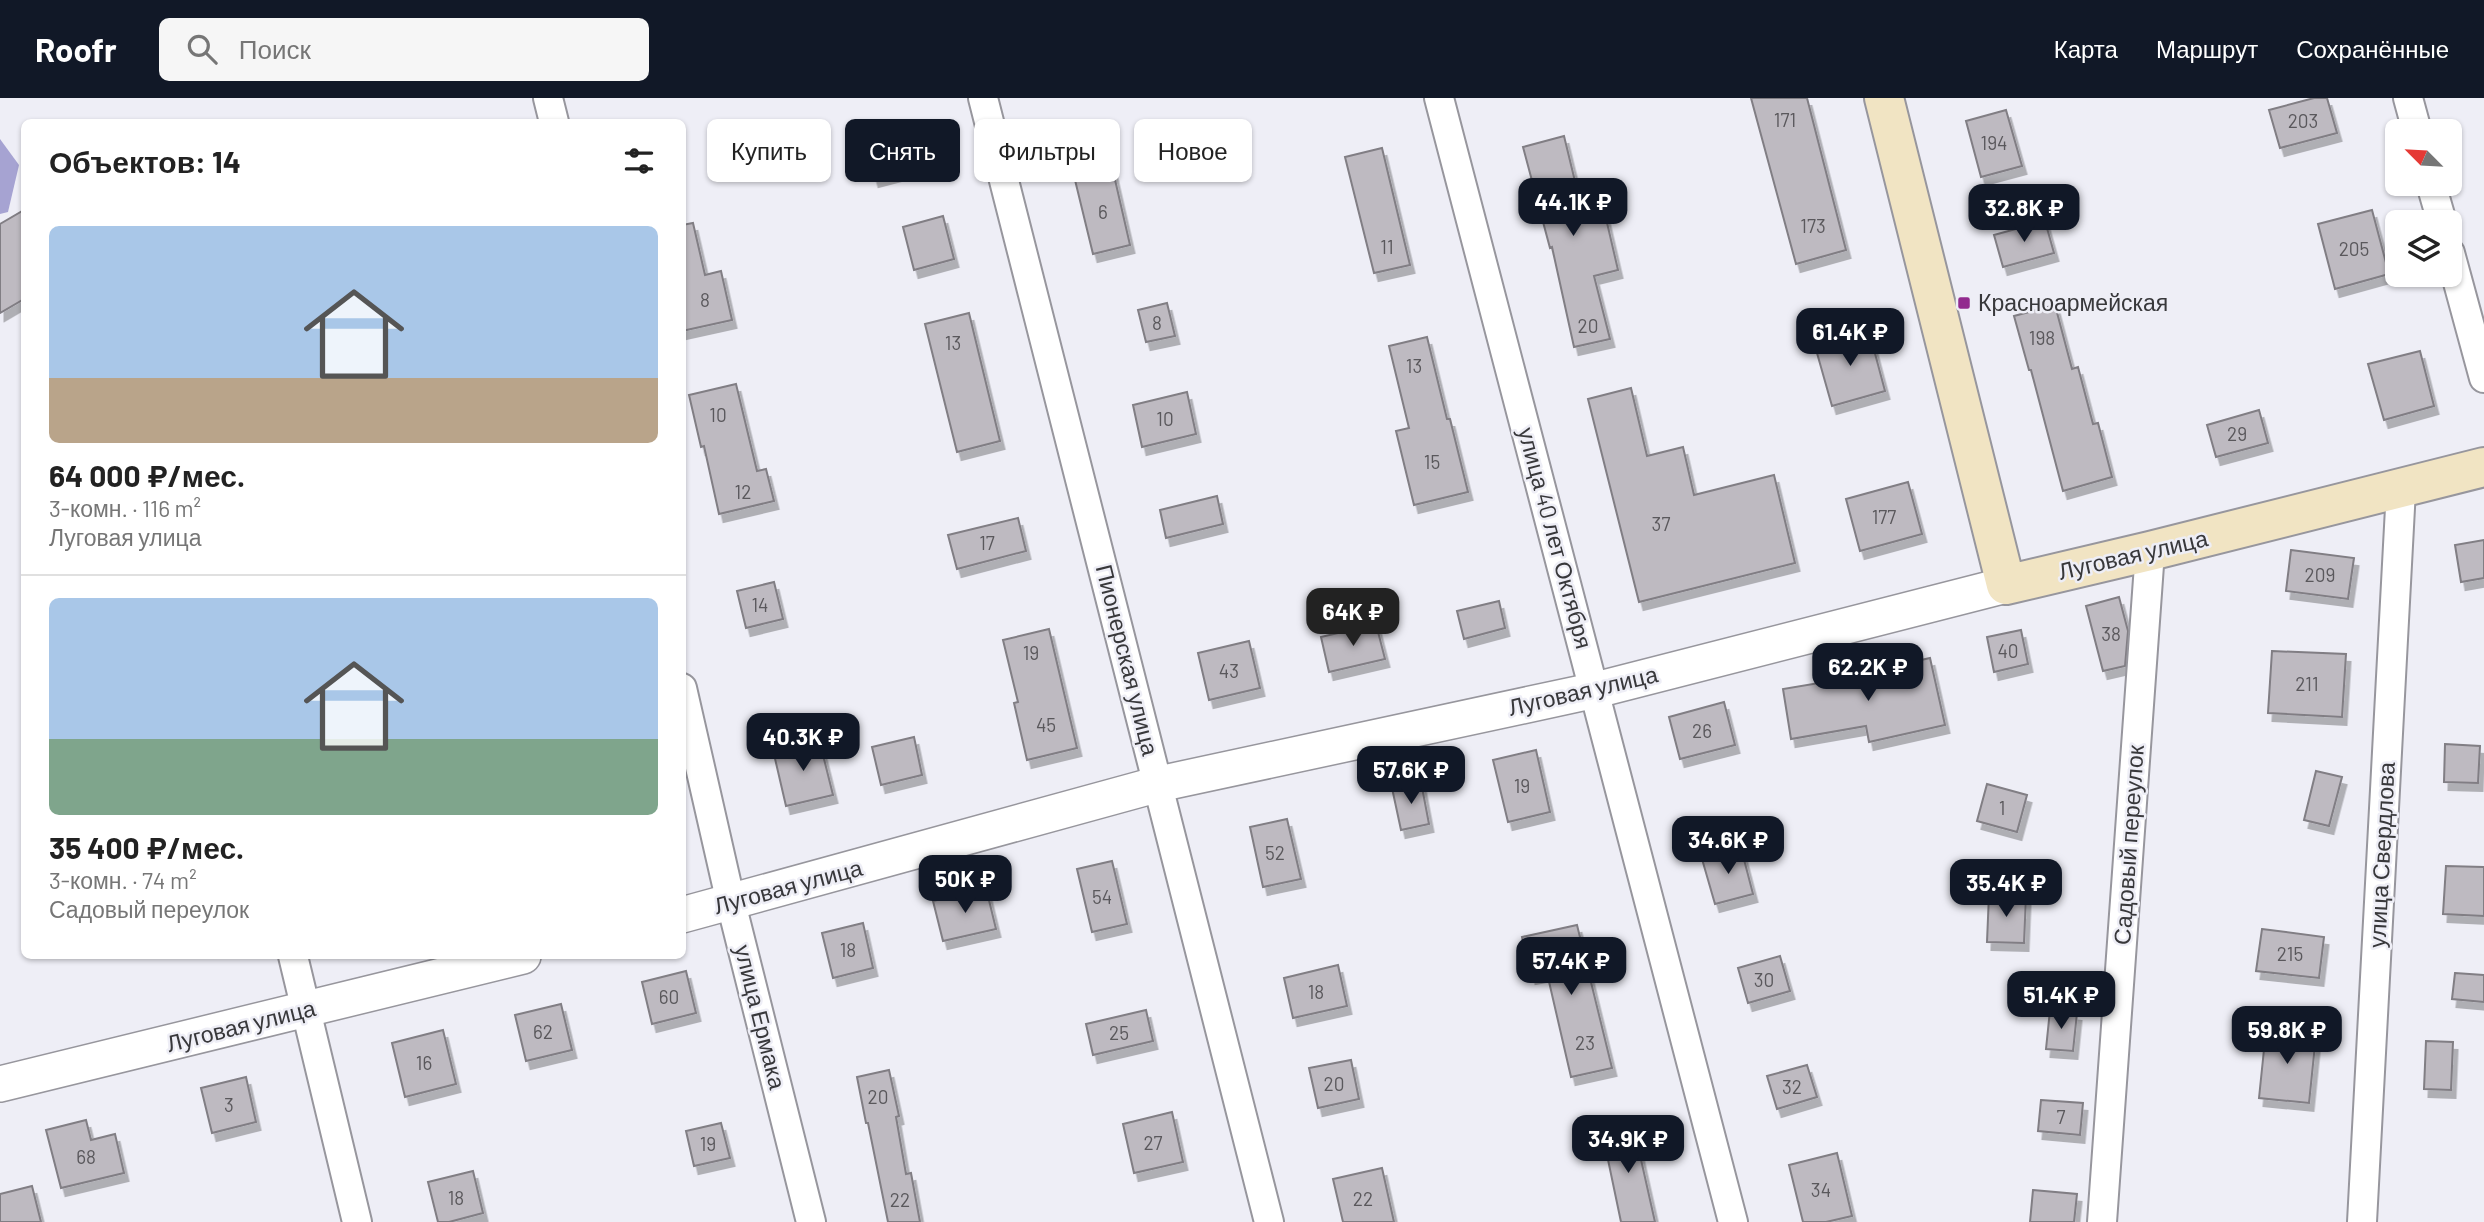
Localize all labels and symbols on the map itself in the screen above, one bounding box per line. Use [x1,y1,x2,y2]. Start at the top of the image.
house number: 171 [1774,108,1796,131]
house number: 203 [2288,109,2318,132]
north arrow [2385,119,2462,196]
house number: 194 [1980,131,2008,154]
pin: 44.1K ₽ [1508,178,1638,238]
pin: 32.8K ₽ [1959,184,2089,244]
house number: 6 [1098,200,1108,223]
house number: 173 [1800,214,1826,237]
house number: 11 [1380,235,1394,258]
house number: 205 [2339,237,2369,260]
house number: 8 [700,288,710,311]
place label: Красноармейская [1978,288,2168,316]
marker: Красноармейская [1956,295,1972,311]
pin: 61.4K ₽ [1785,308,1915,368]
house number: 8 [1152,311,1162,334]
house number: 20 [1578,314,1598,337]
house number: 198 [2029,326,2055,349]
house number: 13 [945,331,961,354]
house number: 13 [1406,354,1422,377]
house number: 10 [709,403,727,426]
house number: 10 [1156,407,1174,430]
house number: 29 [2227,422,2247,445]
street label: улица 40 лет Октября [1513,424,1599,652]
house number: 15 [1424,450,1440,473]
house number: 12 [735,480,751,503]
house number: 177 [1872,505,1896,528]
house number: 37 [1652,512,1670,535]
street label: Луговая улица [2055,523,2210,585]
house number: 17 [979,531,995,554]
street label: Пионерская улица [1091,561,1165,758]
house number: 209 [2305,563,2335,586]
pin: 64K ₽ [1304,588,1402,648]
house number: 14 [751,593,769,616]
house number: 38 [2101,622,2121,645]
house number: 40 [1997,639,2019,662]
house number: 19 [1023,641,1039,664]
pin: 62.2K ₽ [1803,644,1933,703]
house number: 43 [1219,659,1239,682]
street label: Луговая улица [1505,659,1660,721]
house number: 211 [2295,672,2319,695]
house number: 45 [1036,713,1056,736]
pin: 40.3K ₽ [738,714,868,773]
house number: 26 [1692,719,1712,742]
street label: Садовый переулок [2107,743,2149,946]
pin: 57.6K ₽ [1346,746,1476,806]
street label: улица Свердлова [2362,761,2400,949]
house number: 19 [1514,774,1530,797]
house number: 1 [1999,796,2005,819]
pin: 34.6K ₽ [1663,816,1793,876]
house number: 52 [1265,841,1285,864]
street label: Луговая улица [710,853,865,919]
pin: 50K ₽ [916,856,1014,915]
pin: 35.4K ₽ [1941,860,2071,919]
house number: 54 [1092,885,1112,908]
pin: 57.4K ₽ [1506,937,1636,997]
house number: 18 [840,938,856,961]
street label: улица Ермака [729,942,792,1092]
house number: 215 [2277,942,2303,965]
house number: 30 [1754,968,1774,991]
pin: 51.4K ₽ [1996,972,2126,1031]
house number: 18 [1308,980,1324,1003]
house number: 60 [659,985,679,1008]
street label: Луговая улица [163,993,318,1057]
pin: 59.8K ₽ [2222,1006,2352,1066]
house number: 62 [533,1020,553,1043]
house number: 25 [1109,1021,1129,1044]
house number: 23 [1575,1031,1595,1054]
house number: 16 [416,1051,432,1074]
house number: 20 [1324,1072,1344,1095]
house number: 32 [1782,1075,1802,1098]
house number: 20 [868,1085,888,1108]
house number: 3 [224,1093,234,1116]
house number: 7 [2057,1105,2066,1128]
pin: 34.9K ₽ [1563,1116,1693,1175]
house number: 27 [1143,1131,1163,1154]
house number: 19 [700,1132,716,1155]
house number: 68 [76,1145,96,1168]
house number: 34 [1811,1178,1831,1201]
house number: 18 [448,1186,464,1209]
house number: 22 [1353,1187,1373,1210]
house number: 22 [890,1188,910,1211]

